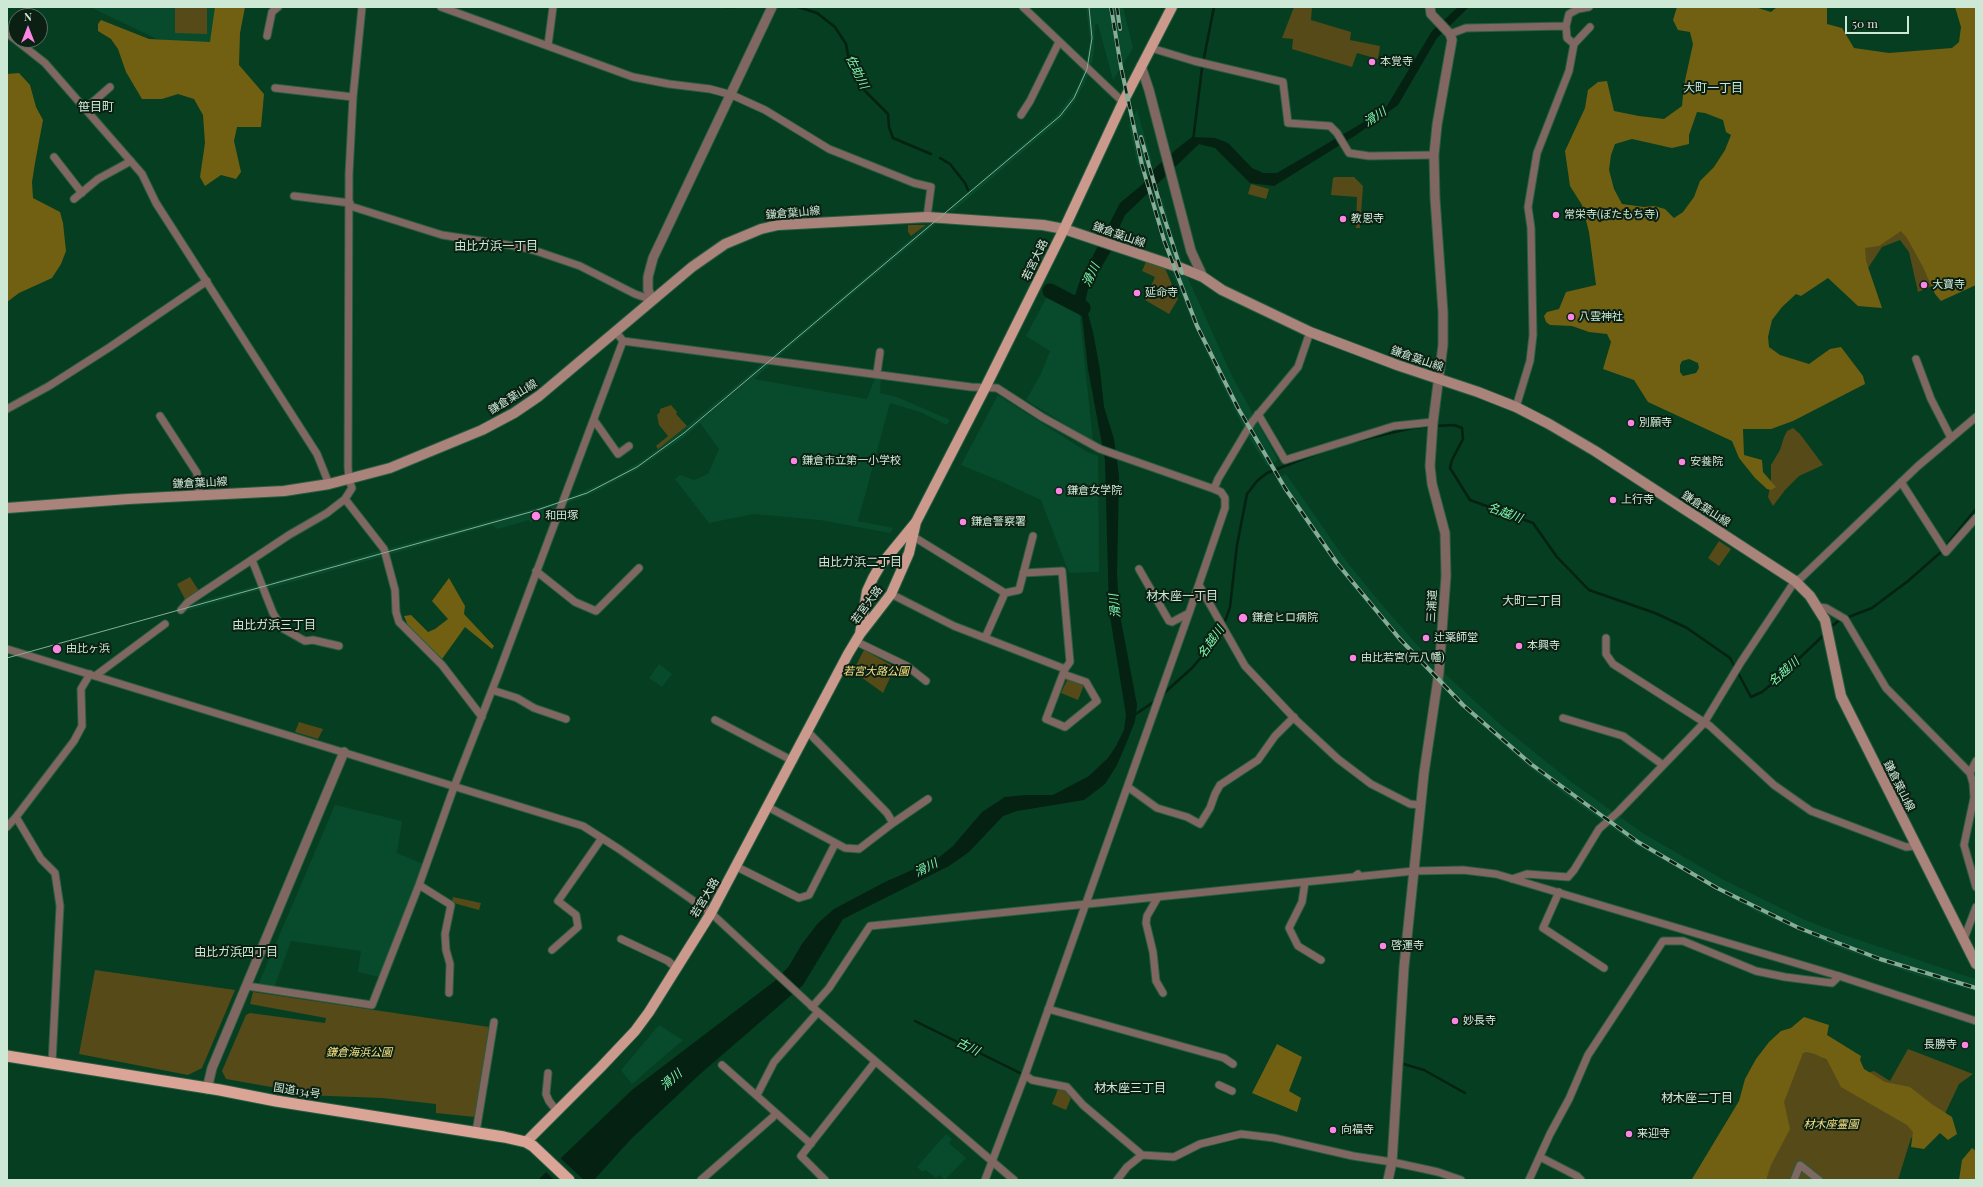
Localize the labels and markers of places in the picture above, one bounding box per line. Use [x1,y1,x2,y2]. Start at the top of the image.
place label: 本覚寺 [1380,55,1413,69]
marker: 本覚寺 [1367,57,1377,67]
place label: 常栄寺(ぼたもち寺) [1564,208,1658,222]
marker: 常栄寺(ぼたもち寺) [1551,210,1561,220]
place label: 教恩寺 [1351,212,1384,226]
marker: 教恩寺 [1338,214,1348,224]
place label: 大寶寺 [1932,278,1965,292]
marker: 大寶寺 [1919,280,1929,290]
place label: 延命寺 [1145,286,1178,300]
marker: 延命寺 [1132,288,1142,298]
place label: 八雲神社 [1579,310,1623,324]
marker: 八雲神社 [1566,312,1576,322]
place label: 別願寺 [1639,416,1672,430]
marker: 別願寺 [1626,418,1636,428]
place label: 鎌倉市立第一小学校 [802,454,901,468]
place label: 安養院 [1690,455,1723,469]
marker: 鎌倉市立第一小学校 [789,456,799,466]
marker: 安養院 [1677,457,1687,467]
place label: 鎌倉女学院 [1067,484,1122,498]
marker: 鎌倉女学院 [1054,486,1064,496]
place label: 上行寺 [1621,493,1654,507]
marker: 上行寺 [1608,495,1618,505]
place label: 和田塚 [545,509,578,523]
marker: 和田塚 [530,510,542,522]
place label: 鎌倉警察署 [971,515,1026,529]
marker: 鎌倉警察署 [958,517,968,527]
place label: 鎌倉ヒロ病院 [1252,611,1318,625]
marker: 鎌倉ヒロ病院 [1237,612,1249,624]
place label: 辻薬師堂 [1434,631,1478,645]
marker: 辻薬師堂 [1421,633,1431,643]
place label: 本興寺 [1527,639,1560,653]
marker: 本興寺 [1514,641,1524,651]
place label: 由比ヶ浜 [66,642,110,656]
marker: 由比ヶ浜 [51,643,63,655]
place label: 由比若宮(元八幡) [1361,651,1444,665]
marker: 由比若宮(元八幡) [1348,653,1358,663]
place label: 啓運寺 [1391,939,1424,953]
marker: 啓運寺 [1378,941,1388,951]
place label: 妙長寺 [1463,1014,1496,1028]
marker: 妙長寺 [1450,1016,1460,1026]
place label: 長勝寺 [1924,1038,1957,1052]
marker: 長勝寺 [1960,1040,1970,1050]
place label: 向福寺 [1341,1123,1374,1137]
marker: 向福寺 [1328,1125,1338,1135]
place label: 来迎寺 [1637,1127,1670,1141]
marker: 来迎寺 [1624,1129,1634,1139]

